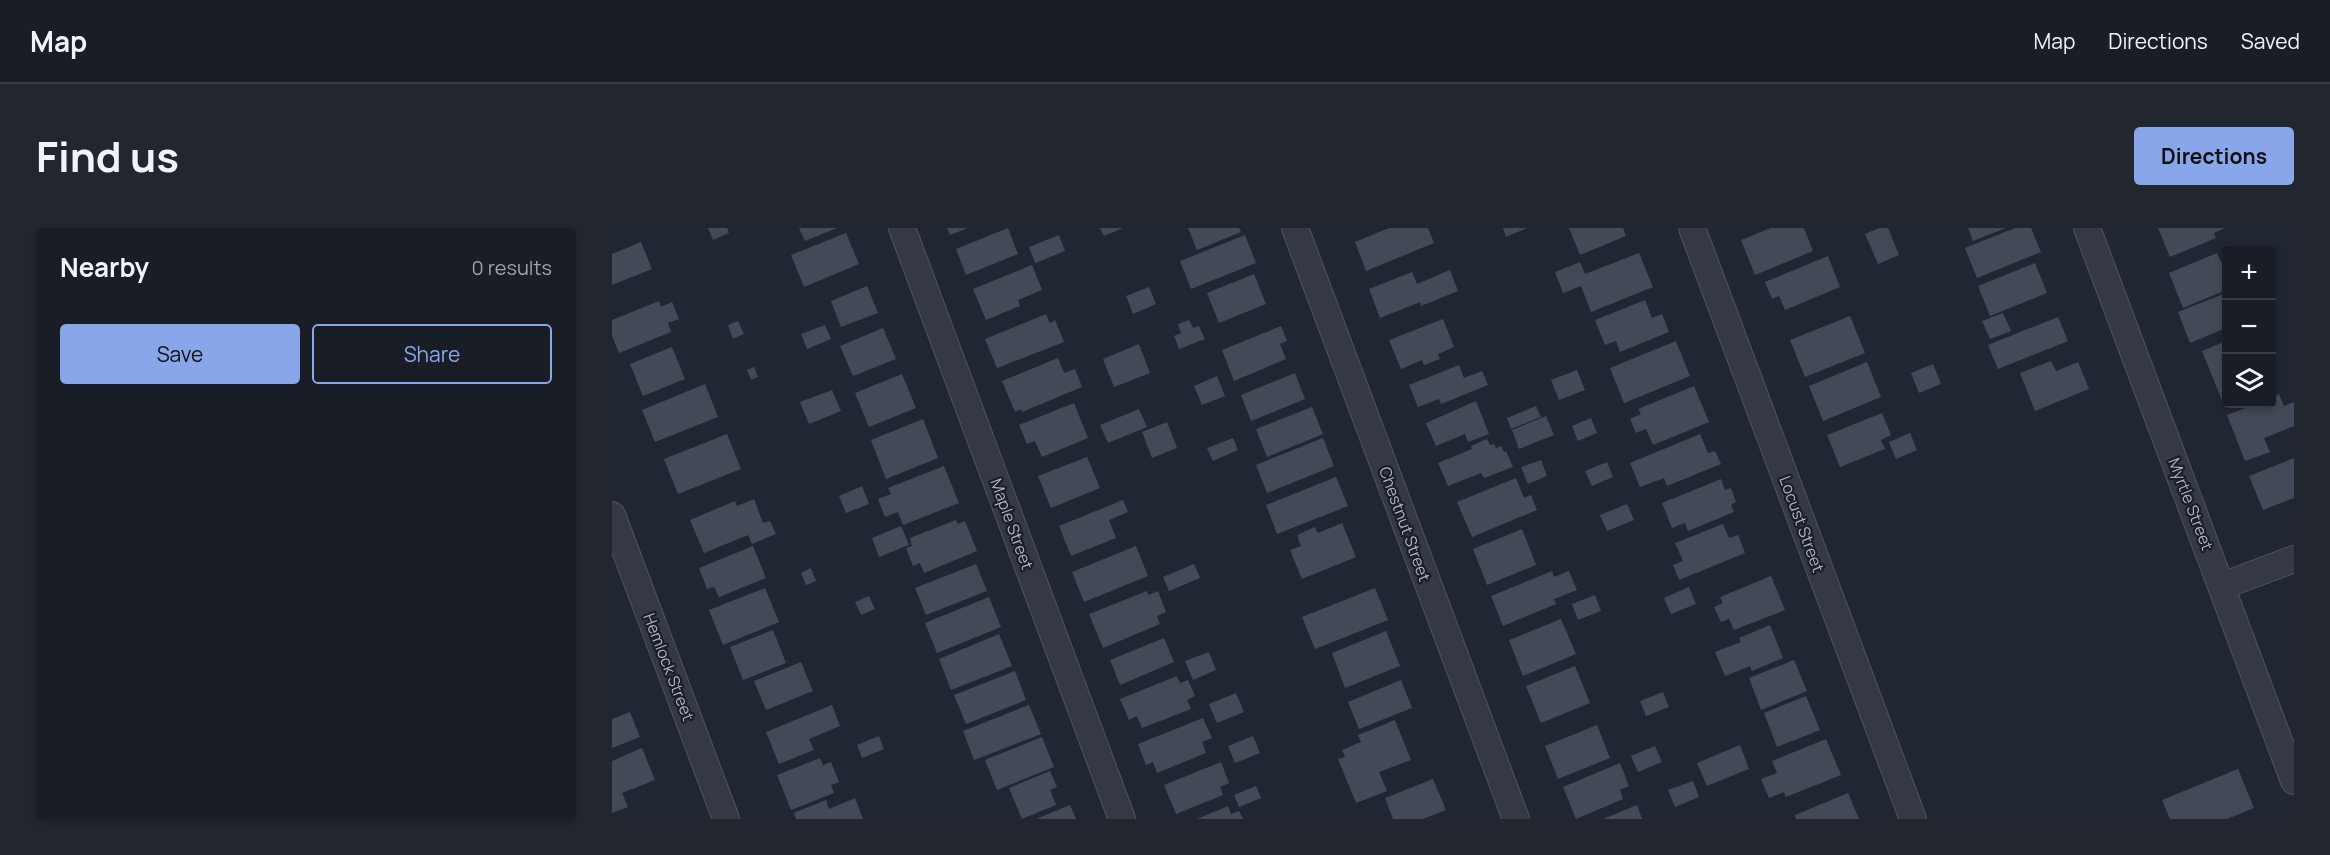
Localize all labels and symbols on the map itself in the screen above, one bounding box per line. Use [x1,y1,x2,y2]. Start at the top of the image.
street label: Myrtle Street [2163,455,2219,553]
street label: Chestnut Street [1374,464,1436,584]
street label: Locust Street [1774,473,1830,575]
street label: Maple Street [985,476,1039,572]
street label: Hemlock Street [638,610,700,724]

